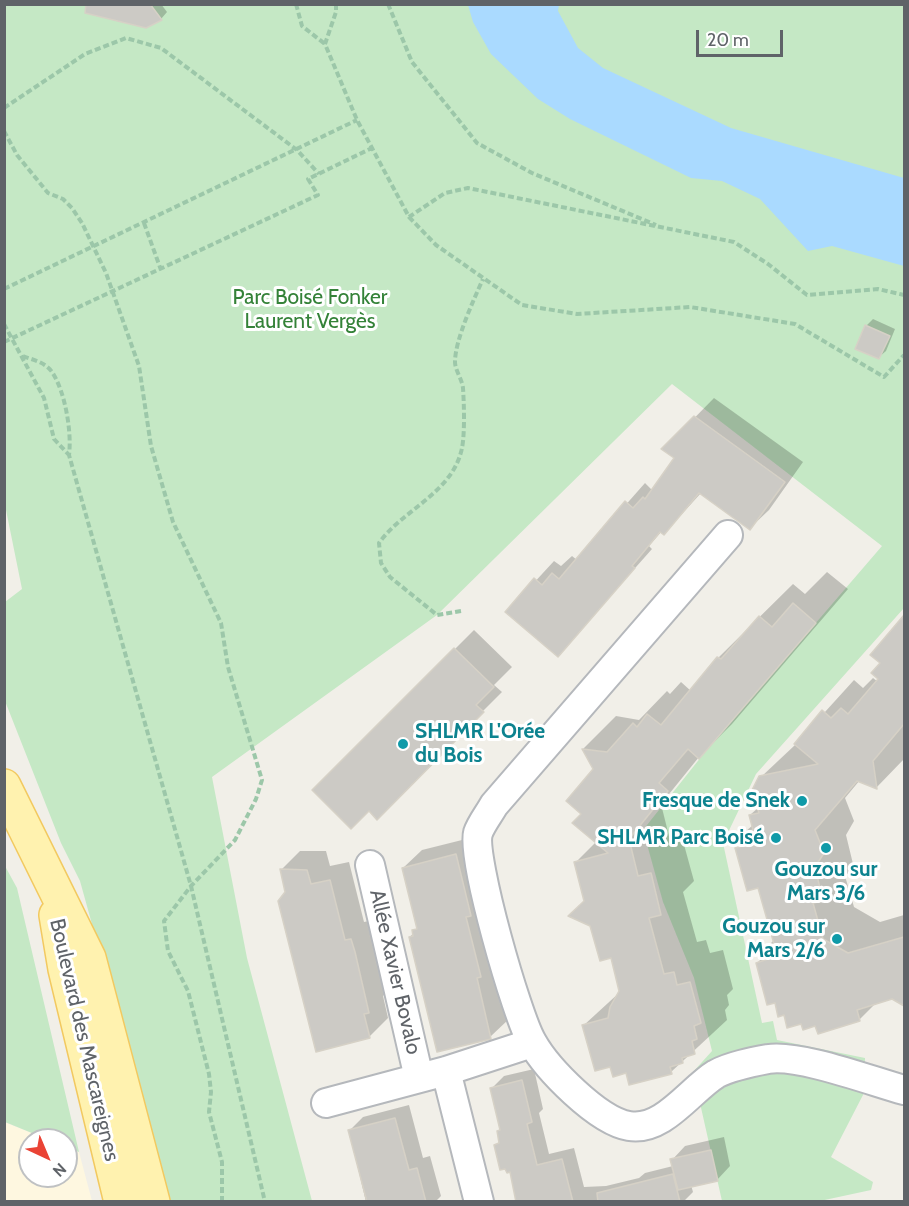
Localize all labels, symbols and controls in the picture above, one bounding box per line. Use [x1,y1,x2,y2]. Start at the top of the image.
scale bar [699,18,786,56]
text: 20 m [707,29,749,51]
park label: Parc Boisé Fonker Laurent Vergès [233,285,387,335]
place label: SHLMR L'Orée du Bois [415,719,545,769]
marker: SHLMR L'Orée du Bois [396,737,410,751]
place label: Fresque de Snek [642,788,790,814]
marker: Fresque de Snek [795,794,809,808]
place label: SHLMR Parc Boisé [597,825,764,851]
marker: SHLMR Parc Boisé [769,831,783,845]
marker: Gouzou sur Mars 3/6 [819,841,833,855]
place label: Gouzou sur Mars 3/6 [775,857,877,907]
street label: Allée Xavier Bovalo [364,887,426,1057]
place label: Gouzou sur Mars 2/6 [722,914,825,964]
street label: Boulevard des Mascareignes [44,916,124,1164]
marker: Gouzou sur Mars 2/6 [830,932,844,946]
north arrow [18,1128,78,1188]
text: N [49,1159,70,1181]

